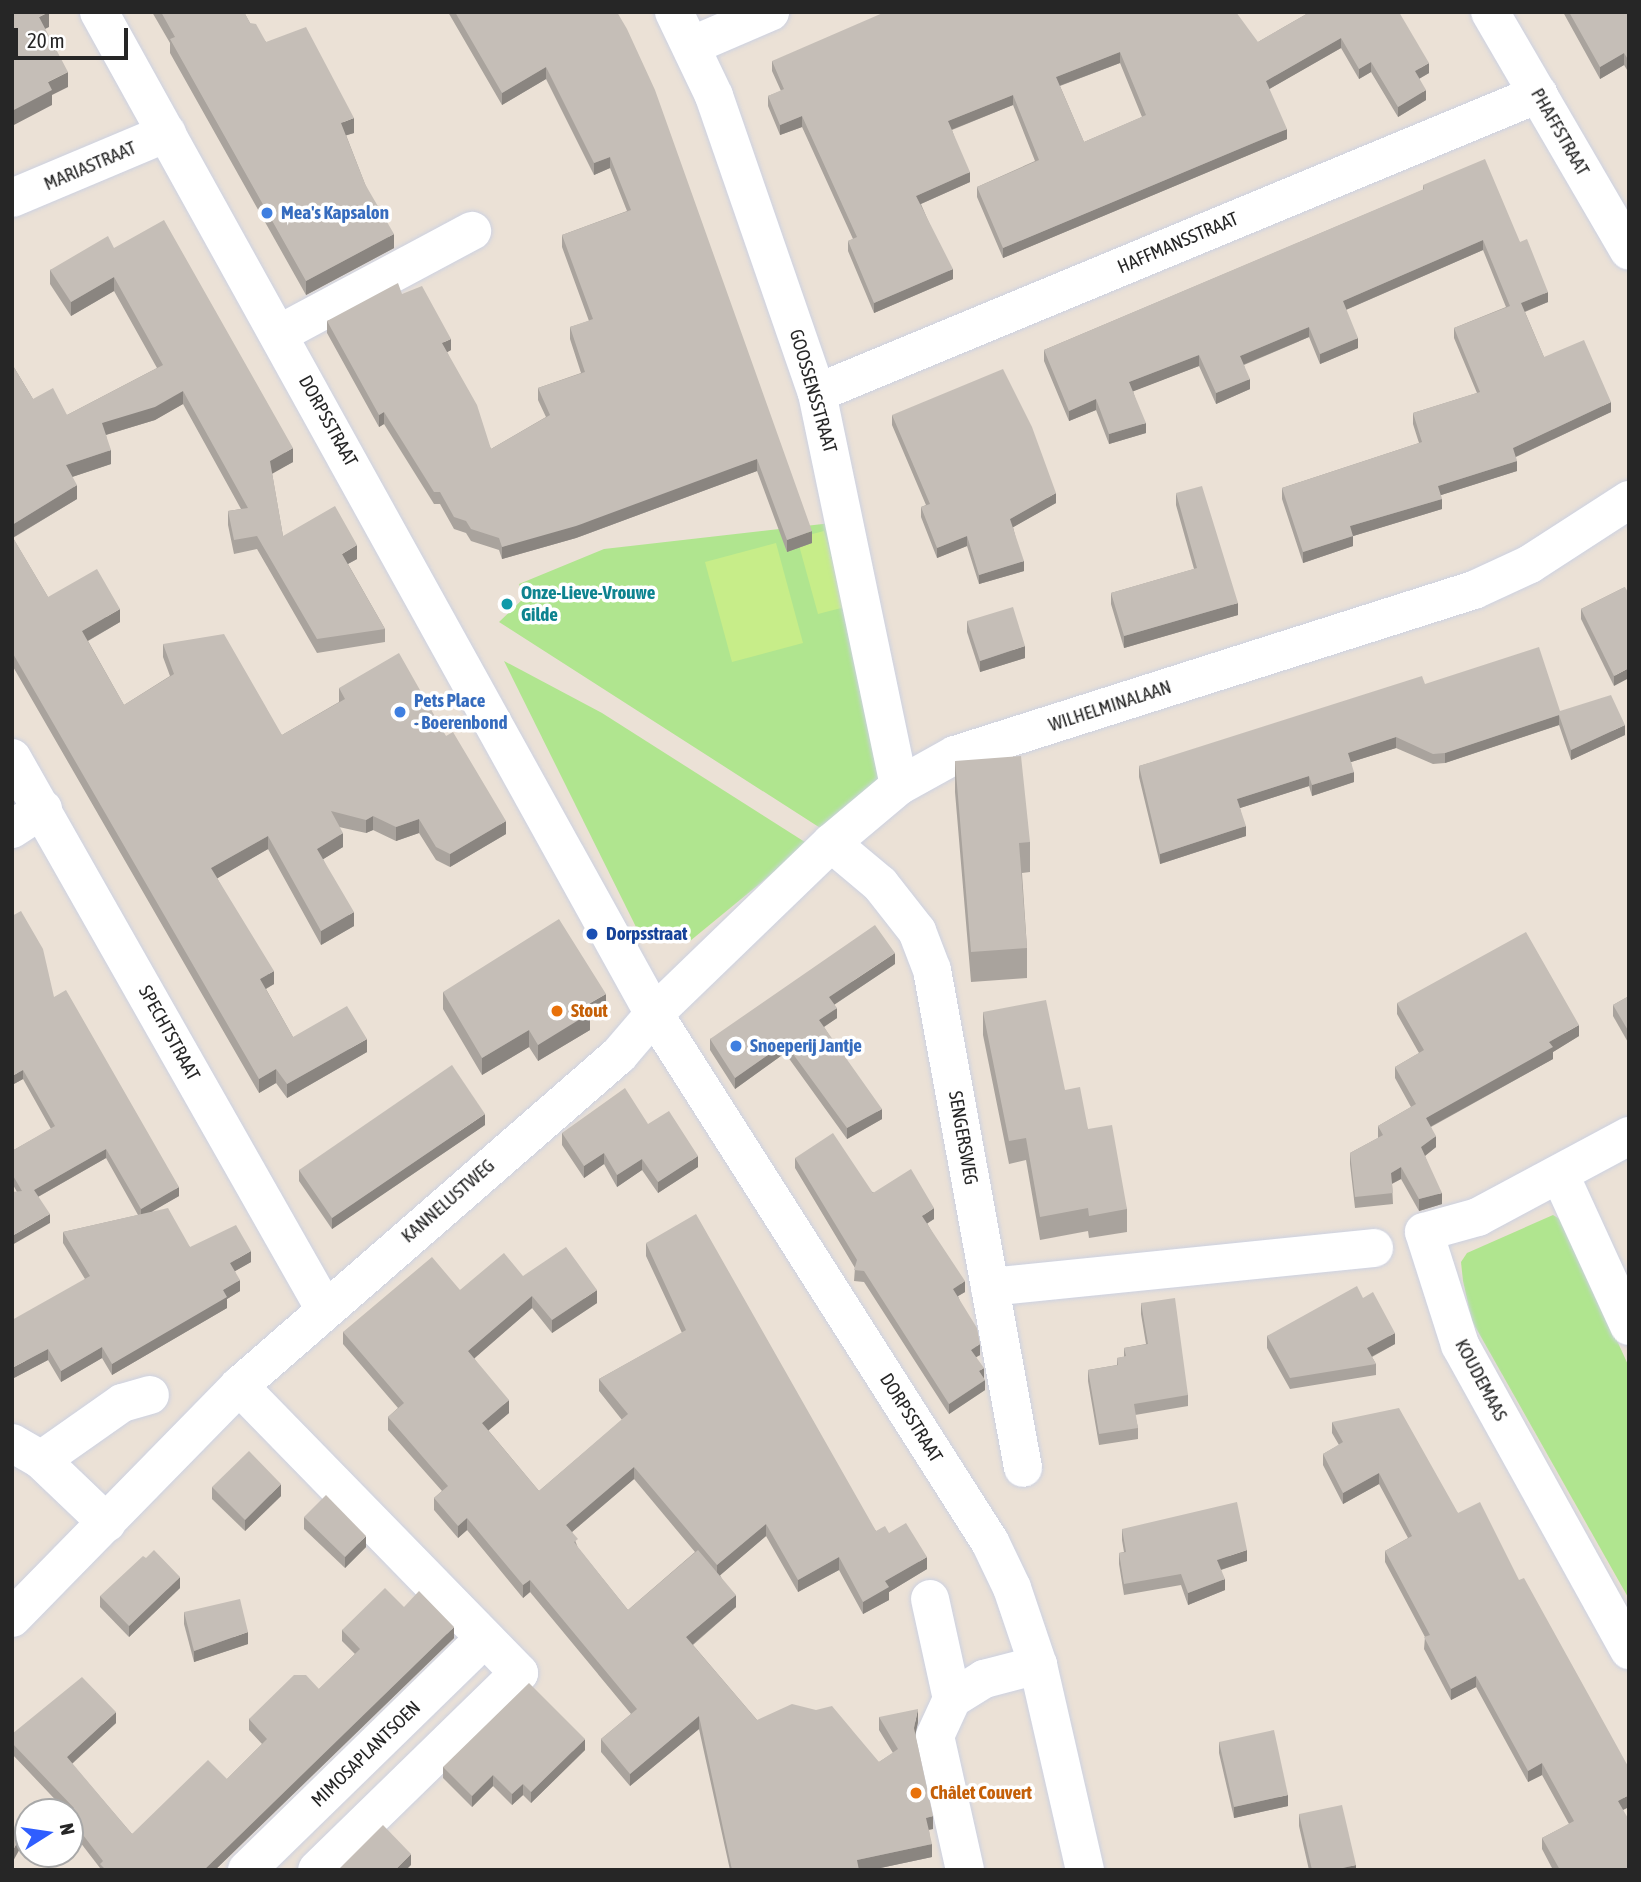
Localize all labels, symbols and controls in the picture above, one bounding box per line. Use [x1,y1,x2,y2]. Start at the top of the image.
scale bar [18,14,131,58]
text: 20 m [27,28,65,52]
street label: PHAFFSTRAAT [1526,84,1594,180]
street label: MARIASTRAAT [41,136,139,196]
place label: Mea's Kapsalon [281,202,389,224]
marker: Mea's Kapsalon [259,205,275,221]
street label: HAFFMANSSTRAAT [1114,207,1242,279]
street label: GOOSSENSSTRAAT [784,327,842,455]
street label: DORPSSTRAAT [294,372,362,470]
place label: Onze-Lieve-Vrouwe Gilde [521,582,655,626]
marker: Onze-Lieve-Vrouwe Gilde [499,596,515,612]
street label: WILHELMINALAAN [1046,675,1174,737]
place label: Pets Place - Boerenbond [414,690,508,734]
marker: Pets Place - Boerenbond [392,704,408,720]
place label: Dorpsstraat [606,923,687,945]
marker: Dorpsstraat [584,926,600,942]
street label: SPECHTSTRAAT [133,981,205,1085]
place label: Stout [571,1000,608,1022]
marker: Stout [549,1003,565,1019]
place label: Snoeperij Jantje [750,1035,862,1057]
marker: Snoeperij Jantje [728,1038,744,1054]
street label: SENGERSWEG [944,1089,982,1187]
street label: KANNELUSTWEG [397,1154,499,1248]
street label: KOUDEMAAS [1450,1335,1512,1425]
street label: DORPSSTRAAT [875,1369,947,1467]
street label: MIMOSAPLANTSOEN [307,1696,425,1812]
place label: Châlet Couvert [930,1782,1032,1804]
marker: Châlet Couvert [908,1785,924,1801]
north arrow [14,1798,84,1868]
text: N [56,1821,80,1837]

